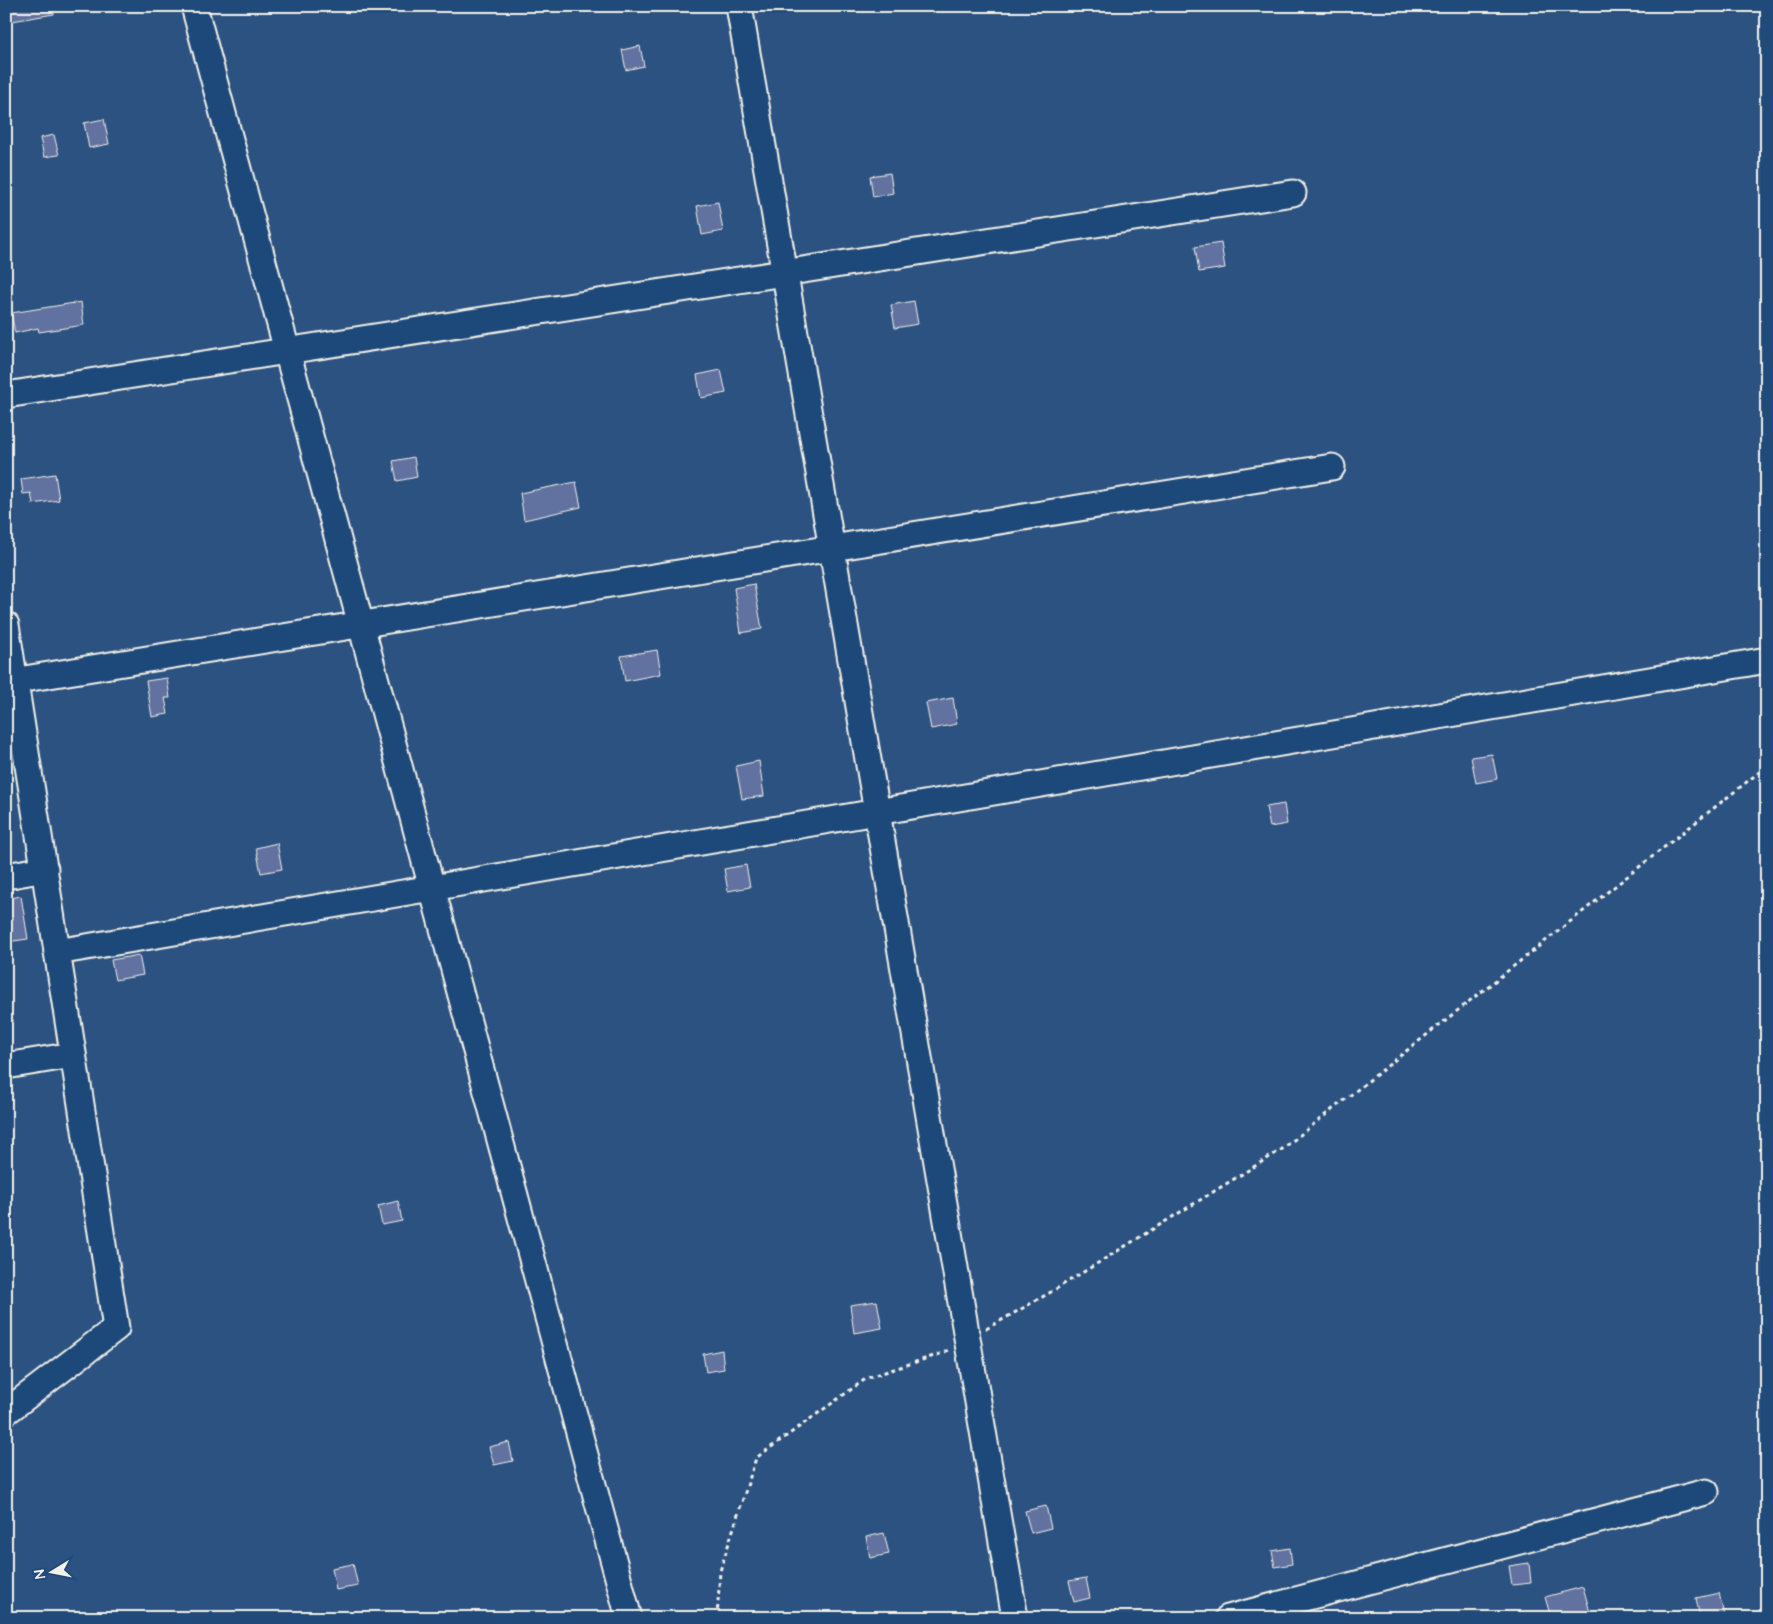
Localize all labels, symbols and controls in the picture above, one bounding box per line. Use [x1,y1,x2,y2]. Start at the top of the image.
north arrow [28,1546,78,1596]
text: N [30,1568,51,1580]

